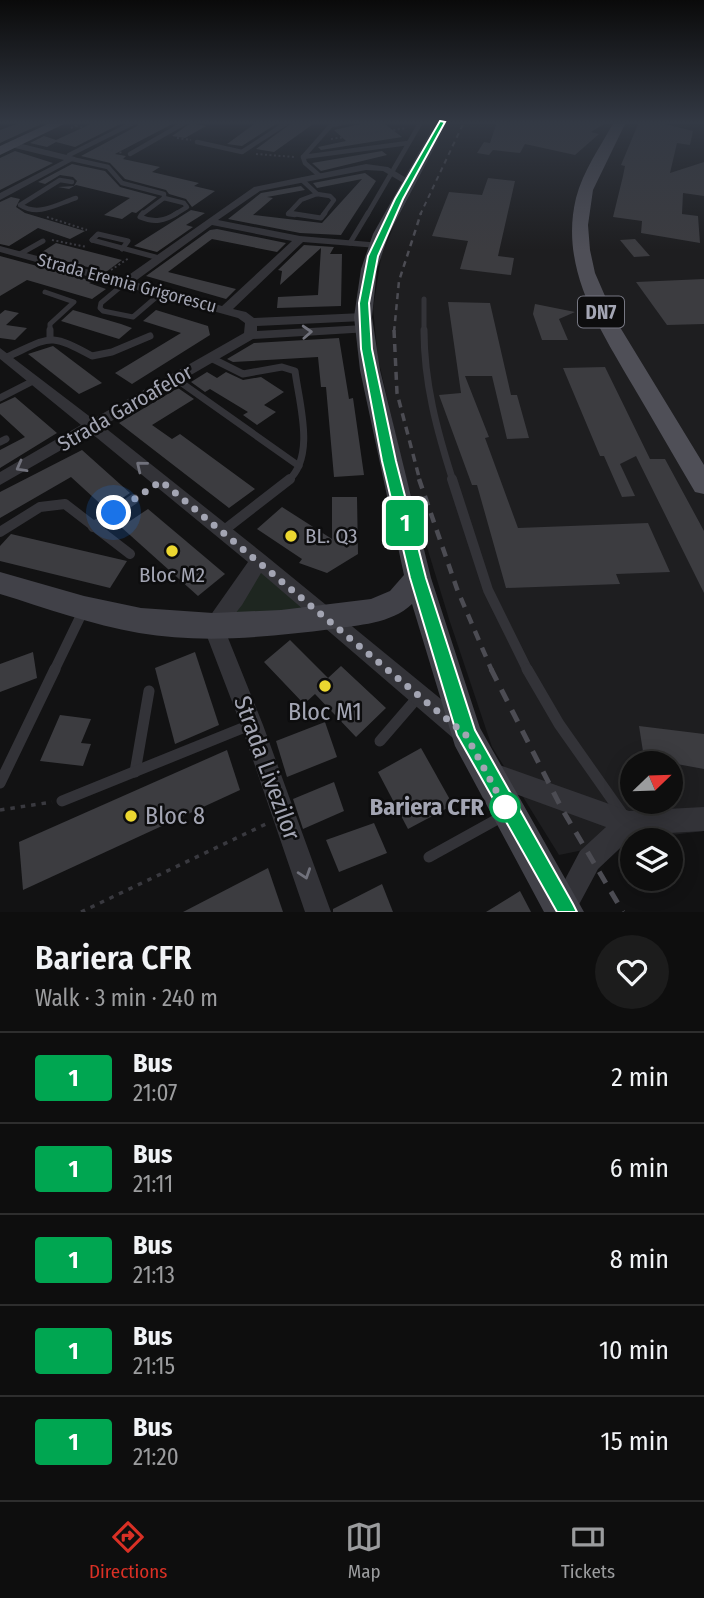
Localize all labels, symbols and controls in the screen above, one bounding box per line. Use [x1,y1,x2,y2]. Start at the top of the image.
street label: Strada Eremia Grigorescu [35,248,219,318]
road number: DN7 [578,296,624,328]
one-way arrow [302,325,313,340]
street label: Strada Garoafelor [53,359,198,457]
one-way arrow [16,459,29,472]
one-way arrow [137,462,149,475]
your location [96,495,131,530]
line badge: 1 [382,500,428,546]
text: 1 [400,509,410,537]
place label: BL. Q3 [305,523,357,549]
marker: BL. Q3 [283,528,299,544]
marker: Bloc M2 [164,543,180,559]
place label: Bloc M2 [139,562,205,588]
marker: Bloc M1 [317,678,333,694]
street label: Strada Livezilor [228,692,306,844]
place label: Bloc M1 [288,698,362,726]
north arrow [620,751,682,814]
map controls [620,751,683,891]
marker: Bariera CFR [490,792,520,822]
place label: Bariera CFR [370,793,485,821]
place label: Bloc 8 [145,802,205,830]
marker: Bloc 8 [123,808,139,824]
button: layers [620,828,683,891]
one-way arrow [297,867,311,879]
button: heart [595,935,669,1009]
text: Bariera CFR [35,938,191,978]
text: Walk · 3 min · 240 m [35,984,218,1012]
text: Bus [133,1048,172,1079]
text: 2 min [611,1062,669,1093]
text: 1 [68,1064,79,1092]
text: 21:07 [133,1079,177,1107]
text: Bus [133,1139,172,1170]
text: 6 min [610,1153,669,1184]
text: 1 [68,1155,79,1183]
text: 21:11 [133,1170,173,1198]
text: Bus [133,1230,172,1261]
text: 8 min [610,1244,669,1275]
text: 1 [68,1246,79,1274]
text: 21:13 [133,1261,175,1289]
text: Bus [133,1321,172,1352]
text: 10 min [599,1335,669,1366]
text: 1 [68,1337,79,1365]
text: 21:15 [133,1352,175,1380]
text: Bus [133,1412,172,1443]
text: 15 min [601,1426,669,1457]
text: 1 [68,1428,79,1456]
text: 21:20 [133,1443,179,1471]
tab: Directions [89,1518,167,1583]
tab: Map [345,1518,383,1583]
tab: Tickets [561,1518,615,1583]

